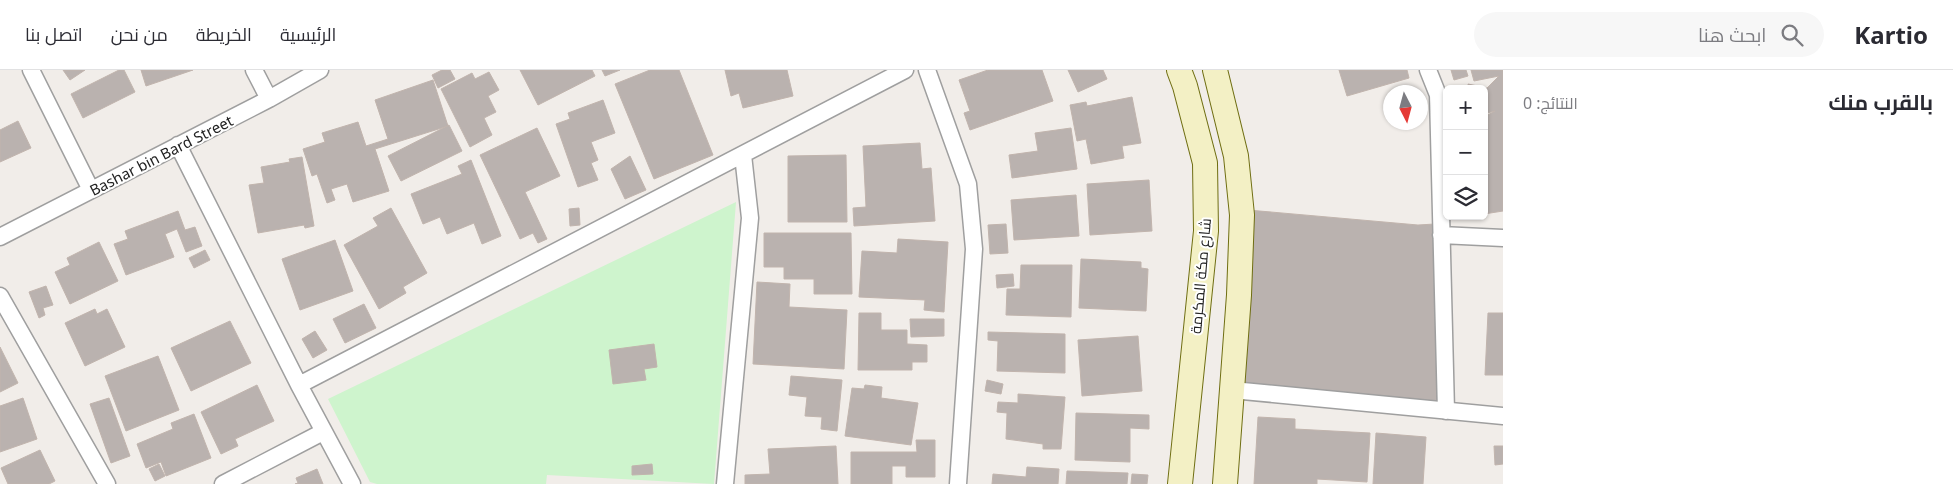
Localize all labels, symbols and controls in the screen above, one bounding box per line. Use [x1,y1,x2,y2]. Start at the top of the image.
search box [1474,12,1824,57]
text: Kartio [1854,18,1928,51]
icon: search [1778,21,1806,49]
text: اتصل بنا [25,22,83,46]
text: من نحن [111,22,168,46]
text: الخريطة [196,22,252,46]
text: الرئيسية [280,22,336,46]
text: ابحث هنا [1698,22,1766,48]
north arrow [1383,85,1428,130]
map controls [1443,85,1488,220]
button: + [1443,85,1488,130]
text: بالقرب منك [1828,88,1933,116]
text: النتائج: 0 [1523,92,1578,114]
street label: Bashar bin Bard Street [86,110,237,200]
button: − [1443,130,1488,175]
button: layers [1443,175,1488,220]
street label: شارع مكة المكرمة [1185,217,1217,335]

